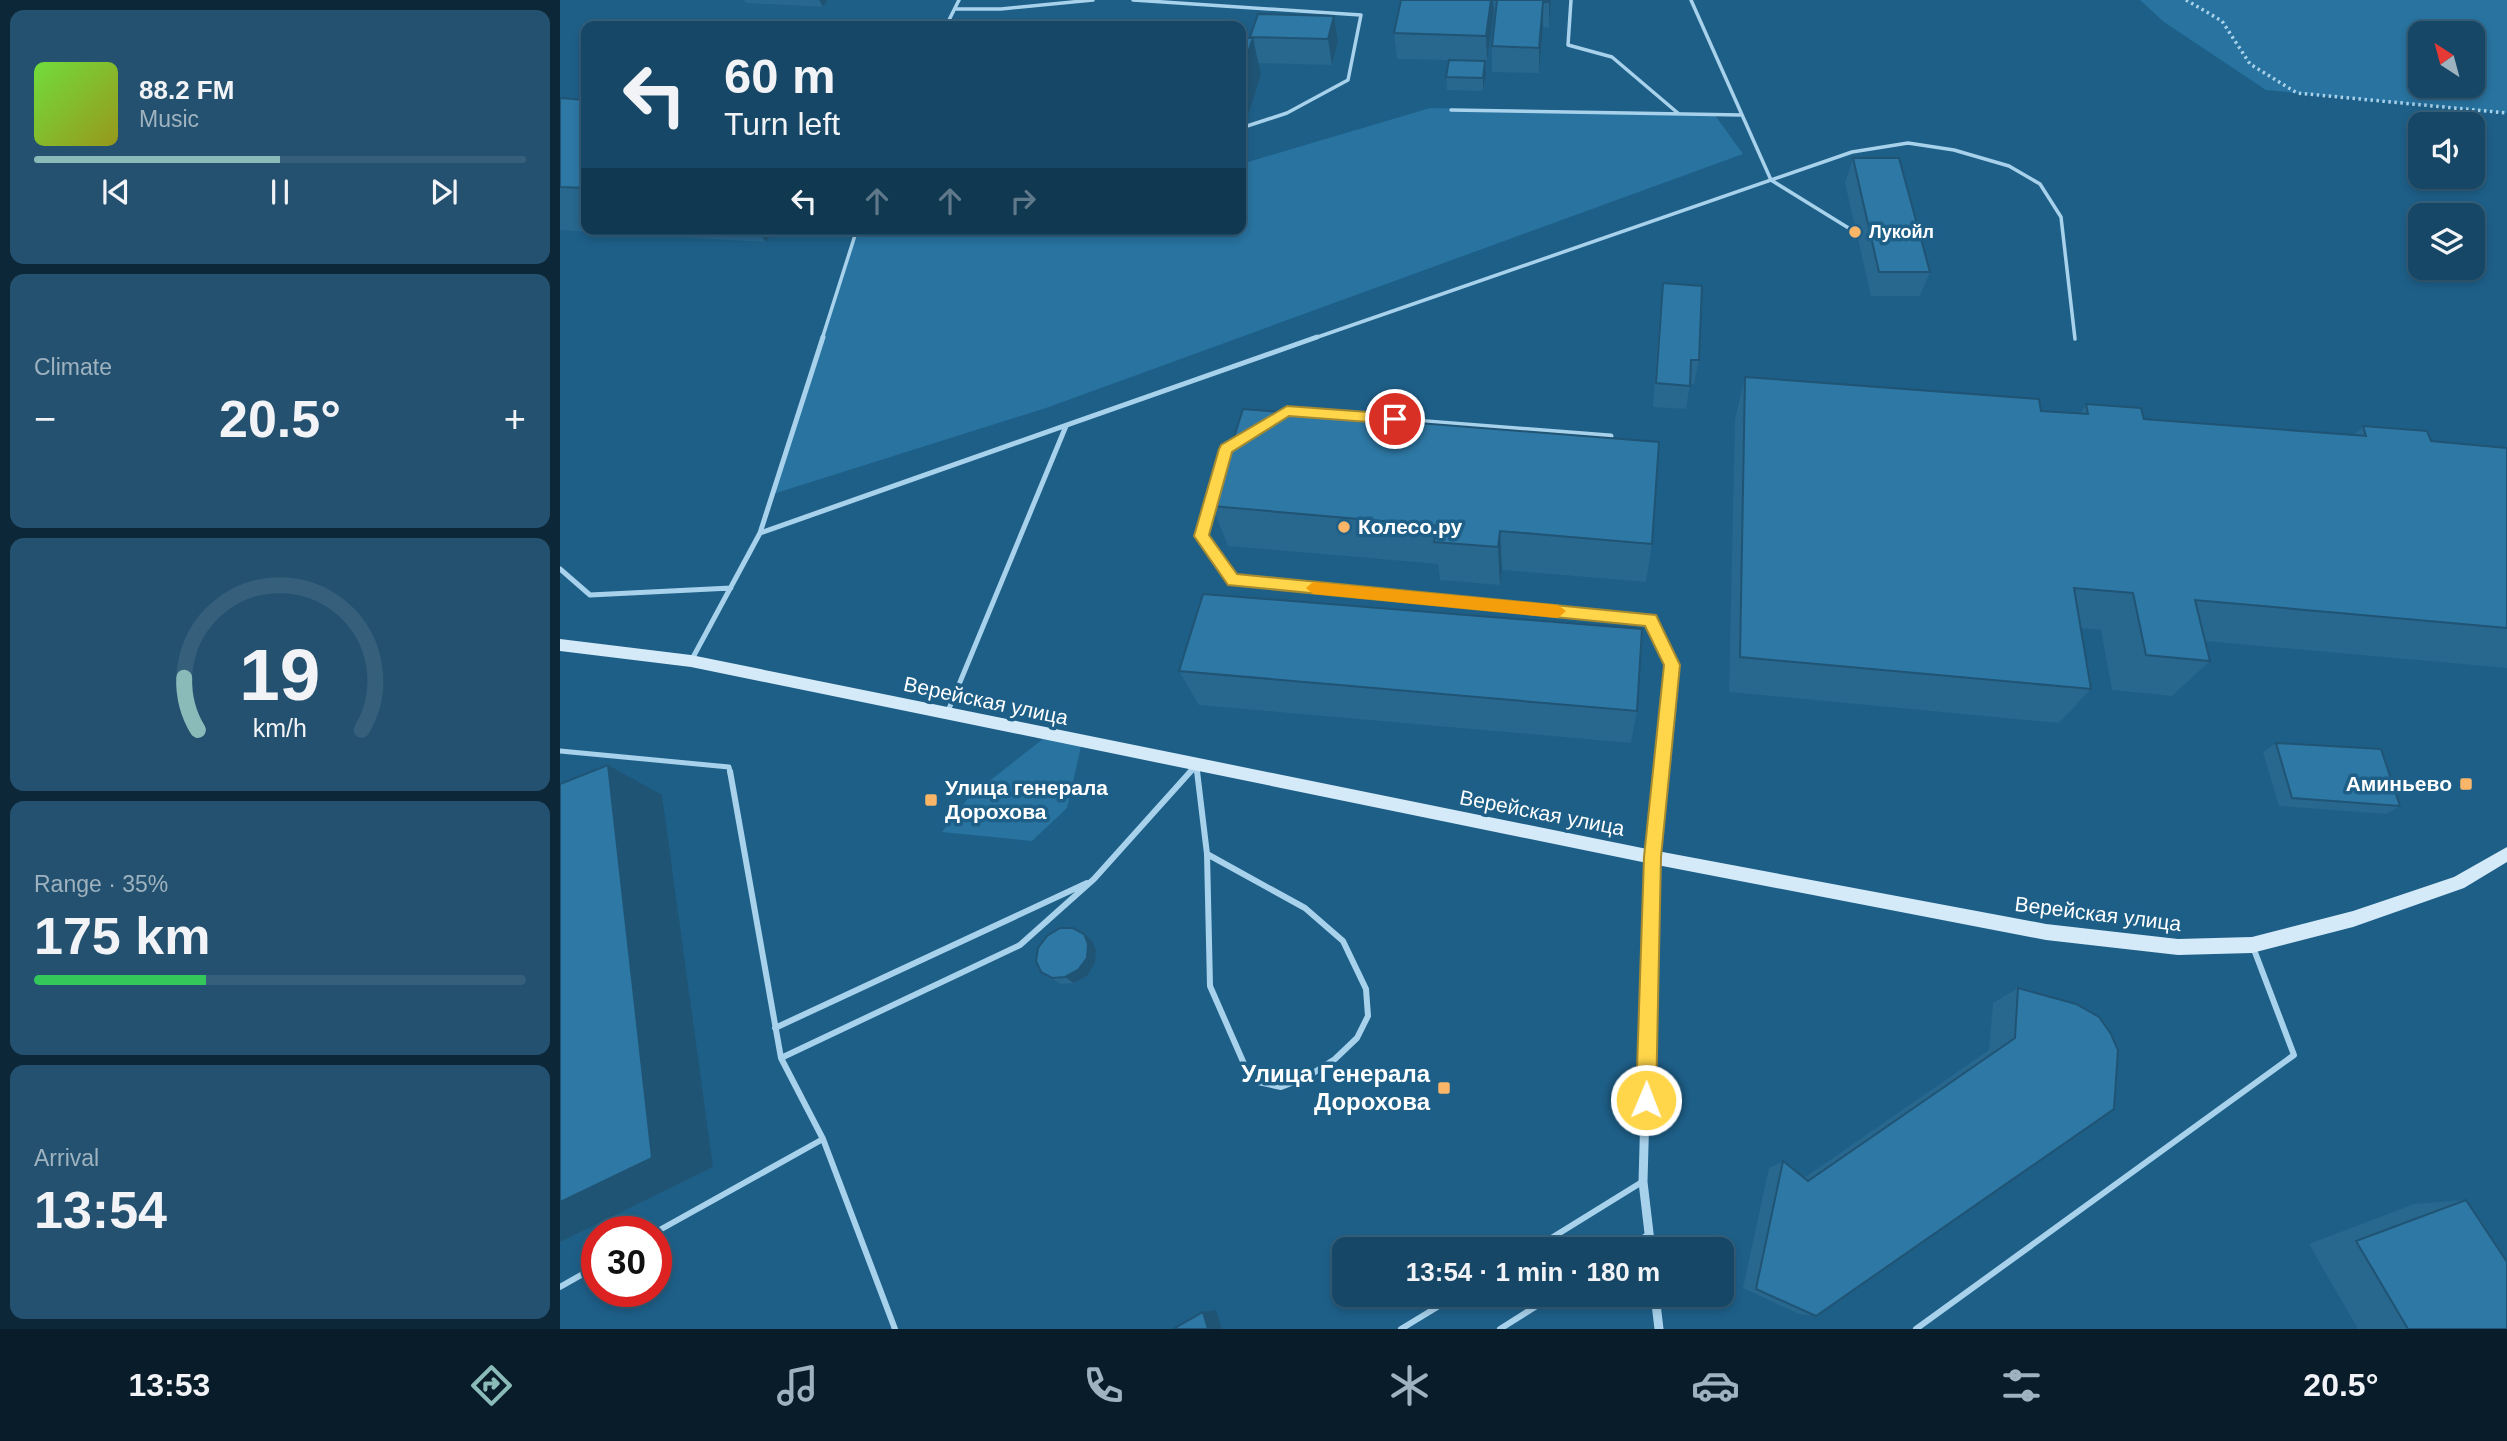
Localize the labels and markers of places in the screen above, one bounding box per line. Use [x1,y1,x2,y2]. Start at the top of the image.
place label: Лукойл [1869,222,1934,242]
marker: Лукойл [1847,224,1863,240]
pin [1365,389,1425,449]
place label: Колесо.ру [1358,515,1462,538]
marker: Колесо.ру [1336,519,1352,535]
place label: Аминьево [2346,772,2452,795]
place label: Улица генерала Дорохова [945,776,1108,823]
marker: Аминьево [2458,776,2474,792]
marker: Улица генерала Дорохова [923,792,939,808]
place label: Улица Генерала Дорохова [1241,1060,1431,1115]
marker: Улица Генерала Дорохова [1436,1080,1452,1096]

